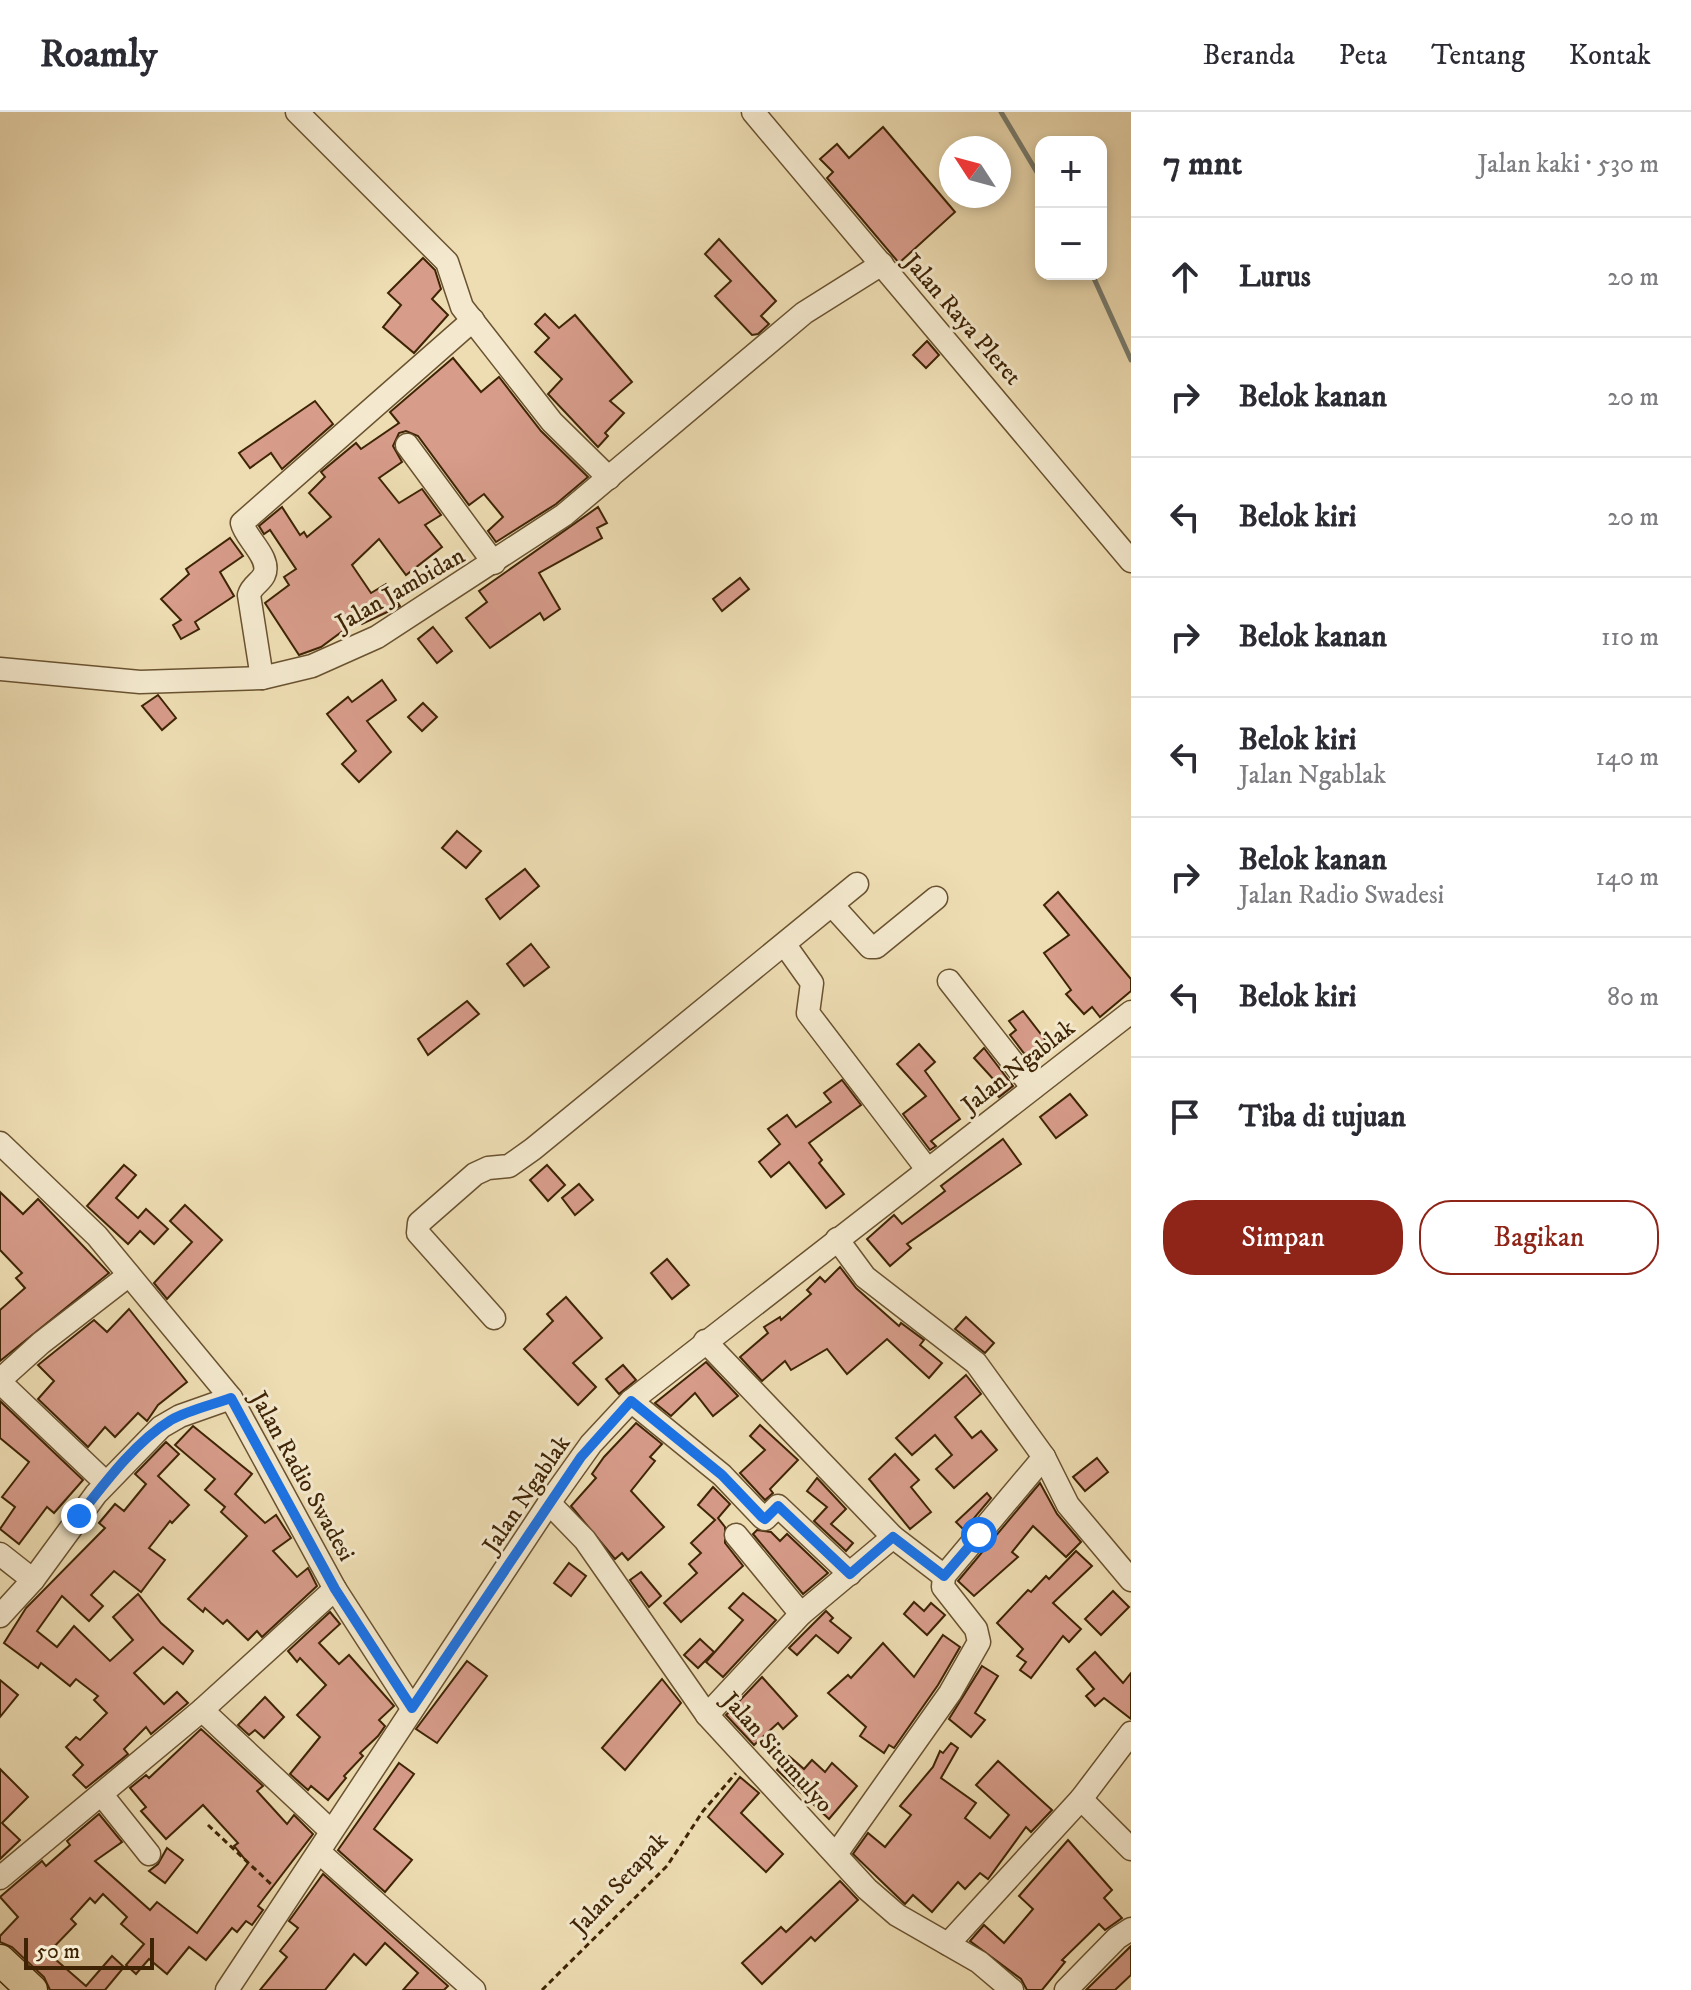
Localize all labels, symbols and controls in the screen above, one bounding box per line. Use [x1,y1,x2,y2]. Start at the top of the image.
text: Roamly [40,31,157,79]
text: Beranda [1203,38,1295,73]
text: Peta [1339,38,1387,73]
text: Tentang [1431,38,1525,73]
text: Kontak [1569,38,1651,73]
north arrow [939,136,1011,208]
map controls [1035,136,1107,280]
button: + [1035,136,1107,208]
text: 7 mnt [1163,143,1242,185]
text: Jalan kaki · 530 m [1477,148,1659,181]
button: − [1035,208,1107,280]
street label: Jalan Raya Pleret [896,246,1028,392]
icon: ahead [1163,255,1207,299]
text: Lurus [1239,259,1311,296]
text: 20 m [1607,261,1659,294]
icon: right [1163,375,1207,419]
text: Belok kanan [1239,379,1387,416]
text: 20 m [1607,381,1659,414]
icon: left [1163,495,1207,539]
text: Belok kiri [1239,499,1357,536]
text: 20 m [1607,501,1659,534]
street label: Jalan Jambidan [329,541,471,640]
icon: right [1163,615,1207,659]
text: Belok kanan [1239,619,1387,656]
text: 110 m [1601,621,1659,654]
text: Belok kiri [1239,722,1357,759]
icon: left [1163,735,1207,779]
text: 140 m [1595,741,1659,774]
text: Jalan Ngablak [1239,759,1386,792]
text: Belok kanan [1239,842,1387,879]
icon: right [1163,855,1207,899]
text: 140 m [1595,861,1659,894]
text: Jalan Radio Swadesi [1239,879,1444,912]
icon: left [1163,975,1207,1019]
text: Belok kiri [1239,979,1357,1016]
text: 80 m [1607,981,1659,1014]
street label: Jalan Ngablak [954,1013,1081,1122]
icon: arrive [1163,1095,1207,1139]
text: Tiba di tujuan [1239,1099,1406,1136]
button: Simpan [1163,1200,1403,1275]
button: Bagikan [1419,1200,1659,1275]
street label: Jalan Radio Swadesi [242,1385,361,1567]
street label: Jalan Ngablak [475,1430,577,1561]
route end [61,1498,97,1534]
route start [961,1517,997,1553]
street label: Jalan Situmulyo [714,1685,839,1819]
street label: Jalan Setapak [563,1826,675,1943]
scale bar [24,1934,154,1970]
text: 50 m [36,1938,80,1965]

